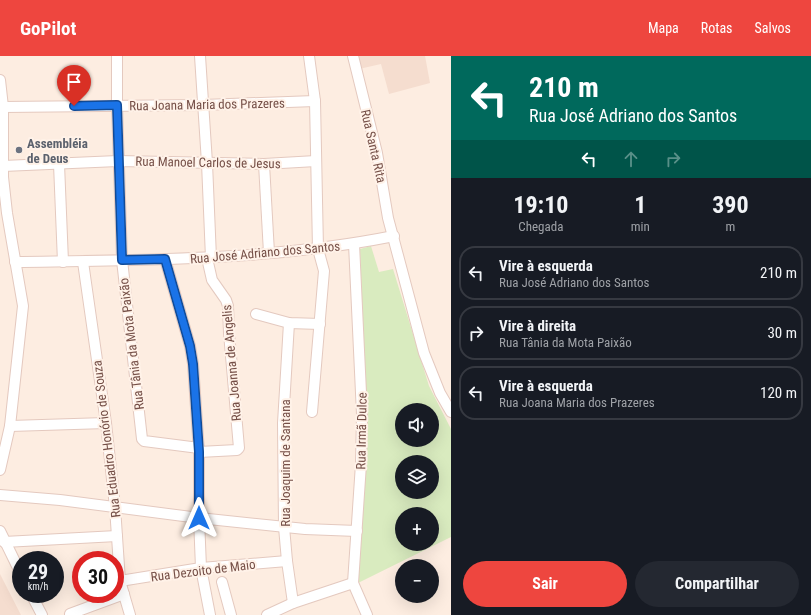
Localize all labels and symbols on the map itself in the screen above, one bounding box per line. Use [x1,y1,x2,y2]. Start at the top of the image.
pin [57,65,91,106]
street label: Rua Joana Maria dos Prazeres [129,96,285,113]
street label: Rua Santa Rita [358,108,389,184]
place label: Assembléia de Deus [27,136,88,166]
marker: Assembléia de Deus [14,145,24,155]
street label: Rua Manoel Carlos de Jesus [135,154,281,171]
street label: Rua José Adriano dos Santos [189,238,341,267]
street label: Rua Tânia da Mota Paixão [116,277,147,411]
street label: Rua Joanna de Angelis [219,304,244,422]
street label: Rua Eduadro Honório de Souza [89,359,124,518]
street label: Rua Irmã Dulce [353,392,370,470]
street label: Rua Joaquim de Santana [278,399,293,527]
position arrow [178,497,220,539]
speed limit sign: 30 [72,551,124,603]
street label: Rua Dezoito de Maio [150,557,256,584]

